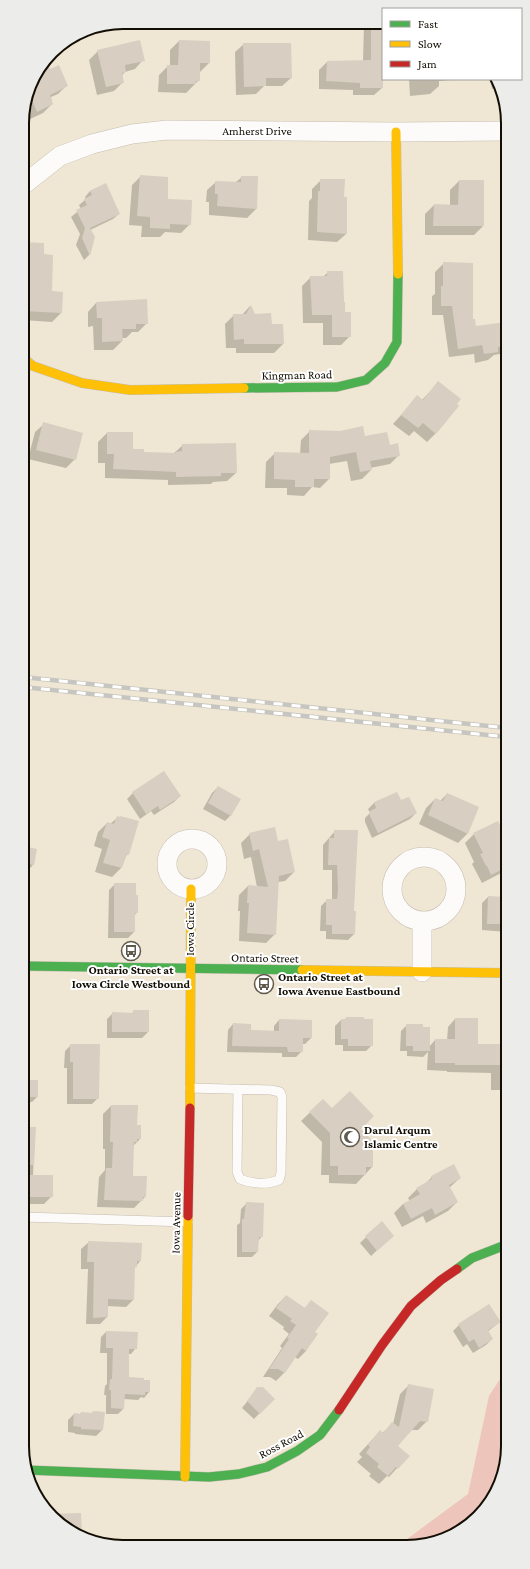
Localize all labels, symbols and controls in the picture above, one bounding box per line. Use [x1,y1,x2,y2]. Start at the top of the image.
legend [382,8,522,80]
text: Fast [418,17,439,31]
text: Slow [418,37,442,51]
text: Jam [417,57,437,71]
street label: Amherst Drive [222,124,292,138]
street label: Kingman Road [262,367,333,383]
street label: Iowa Circle [183,902,197,956]
bus stop icon: Ontario Street at Iowa Circle Westbound [120,940,142,962]
street label: Ontario Street [231,950,300,966]
place label: Ontario Street at Iowa Circle Westbound [72,963,191,991]
place label: Ontario Street at Iowa Avenue Eastbound [278,970,401,998]
bus stop icon: Ontario Street at Iowa Avenue Eastbound [253,973,275,995]
place label: Darul Arqum Islamic Centre [364,1123,438,1151]
mosque icon: Darul Arqum Islamic Centre [339,1126,361,1148]
street label: Iowa Avenue [168,1192,184,1254]
street label: Ross Road [256,1426,306,1462]

